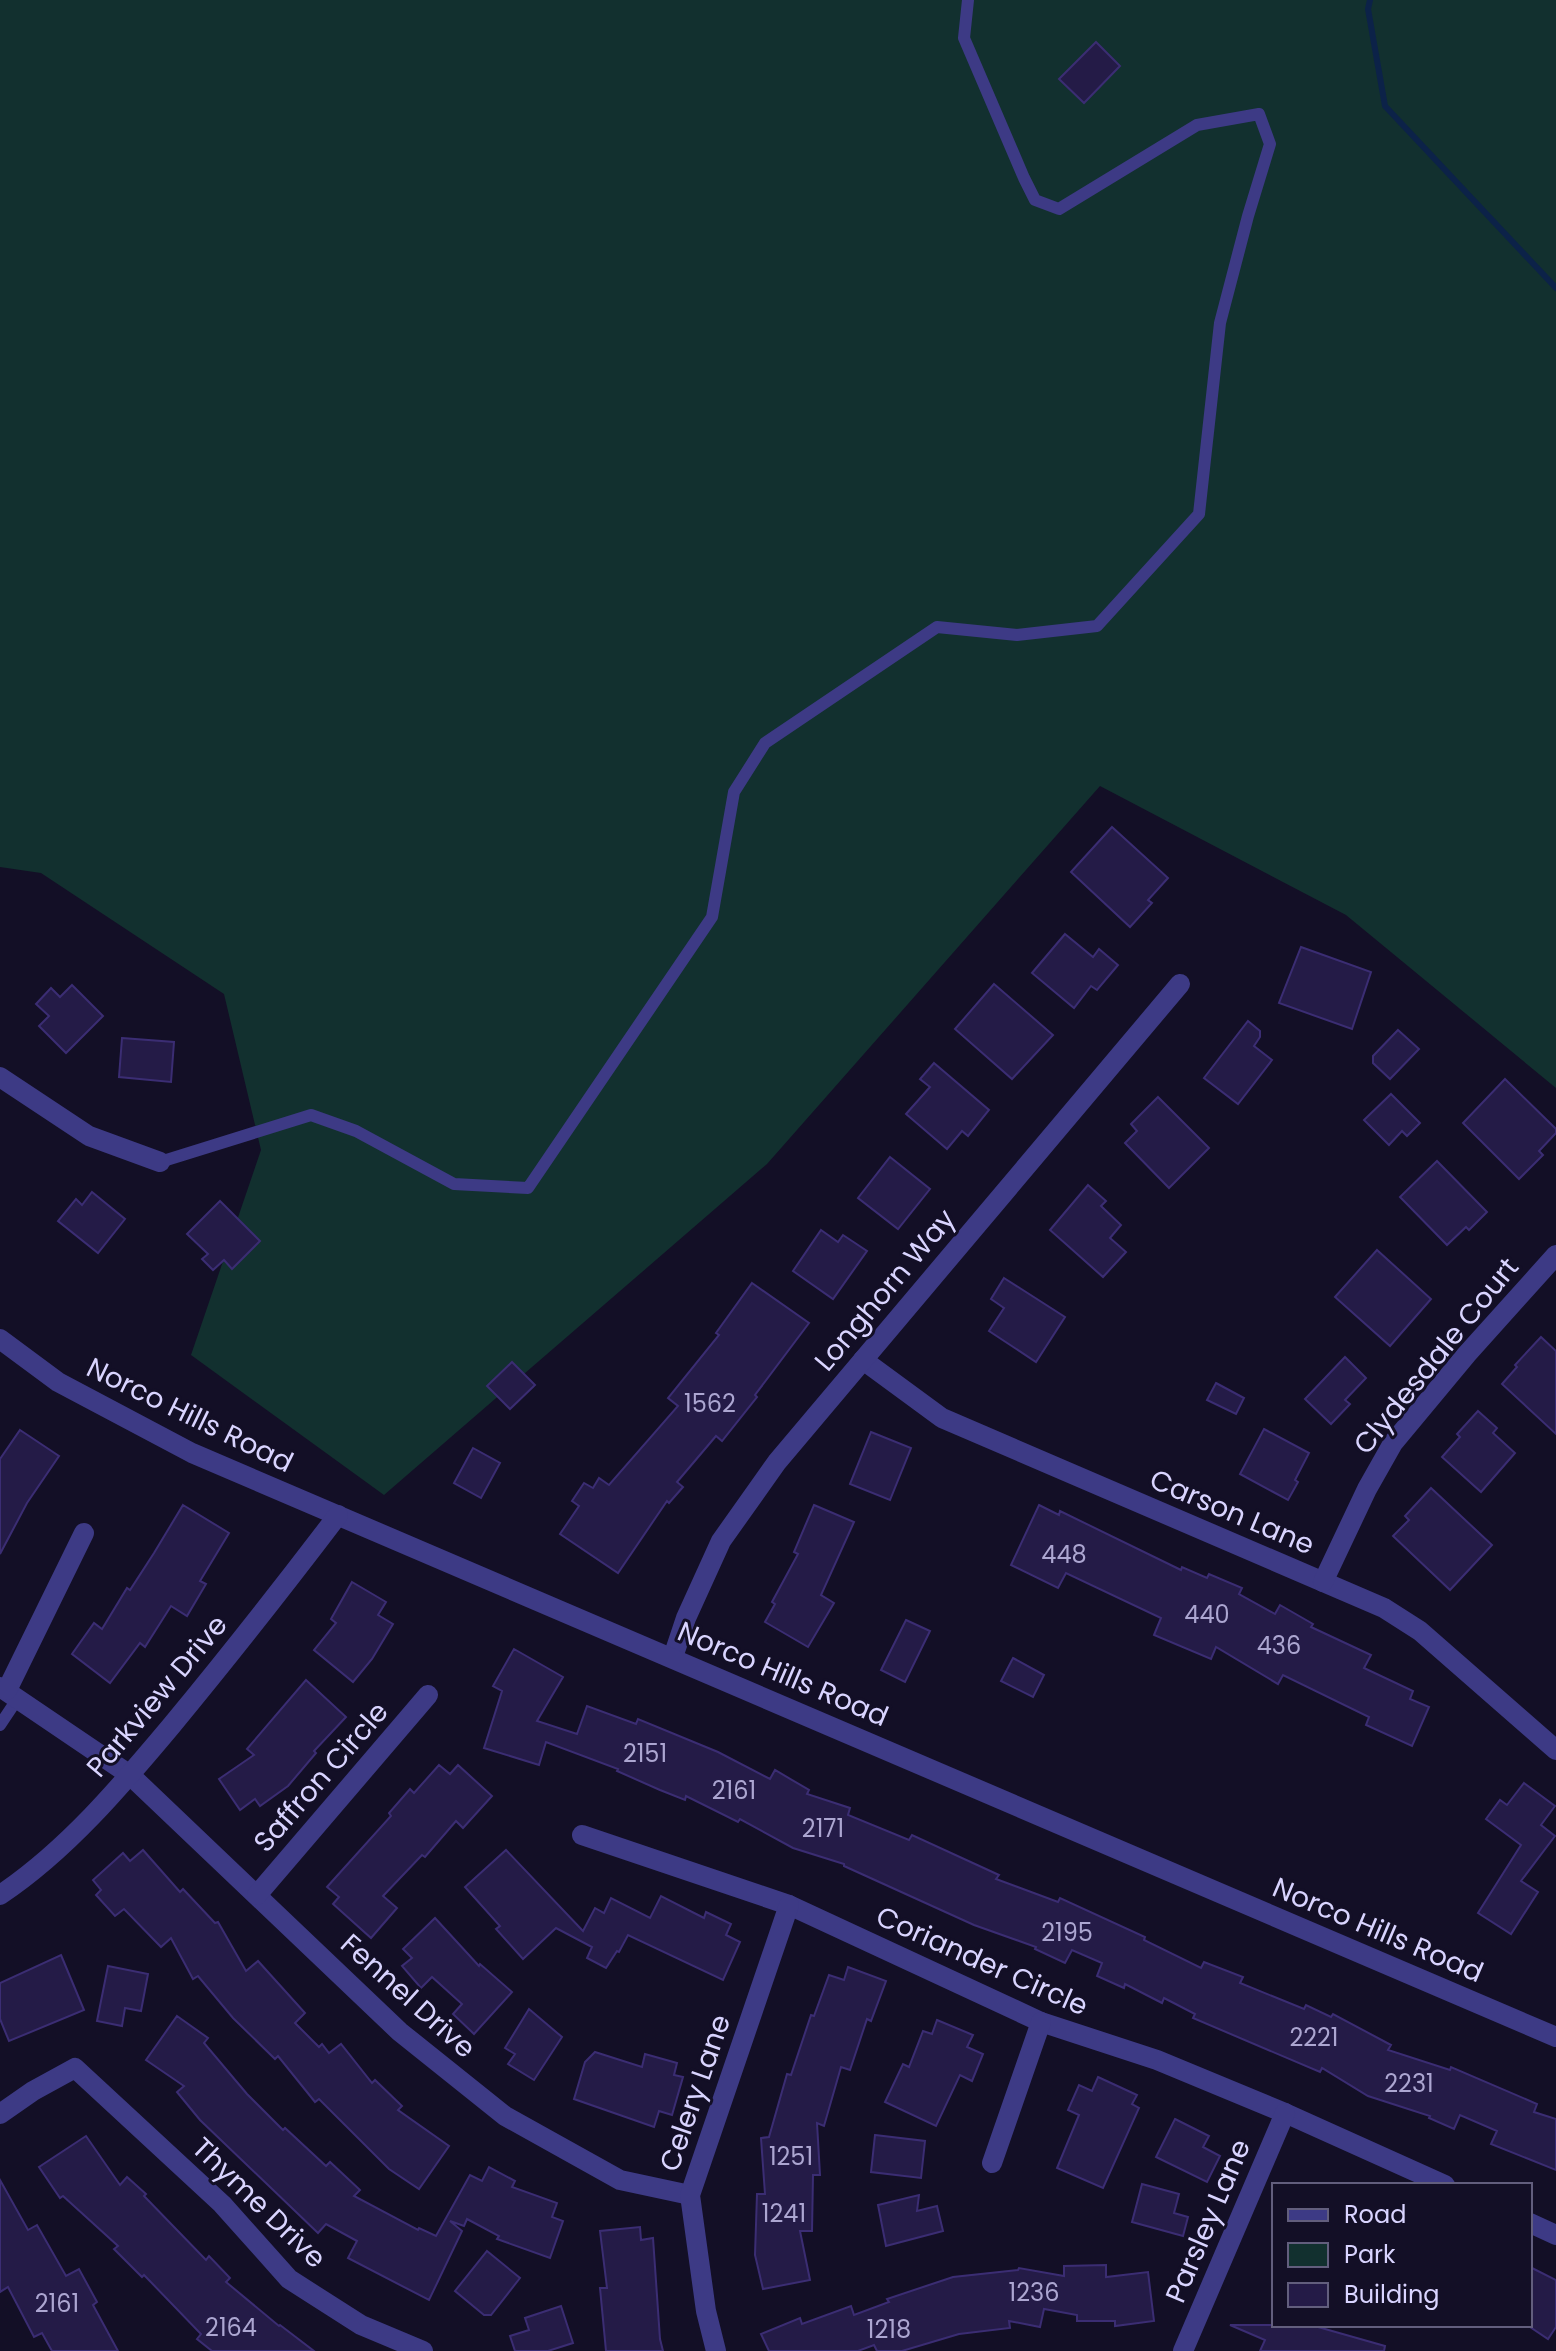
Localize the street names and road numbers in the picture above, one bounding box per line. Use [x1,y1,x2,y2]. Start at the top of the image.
street label: Longhorn Way [806,1200,965,1379]
street label: Clydesdale Court [1344,1249,1528,1463]
street label: Norco Hills Road [80,1348,300,1482]
street label: Carson Lane [1144,1460,1320,1564]
street label: Parkview Drive [78,1607,236,1785]
street label: Norco Hills Road [672,1612,894,1736]
street label: Saffron Circle [245,1693,397,1861]
street label: Norco Hills Road [1267,1868,1489,1992]
street label: Coriander Circle [870,1897,1094,2025]
street label: Fennel Drive [332,1925,484,2067]
street label: Celery Lane [650,2009,740,2177]
street label: Thyme Drive [183,2129,335,2277]
street label: Parsley Lane [1156,2133,1260,2309]

